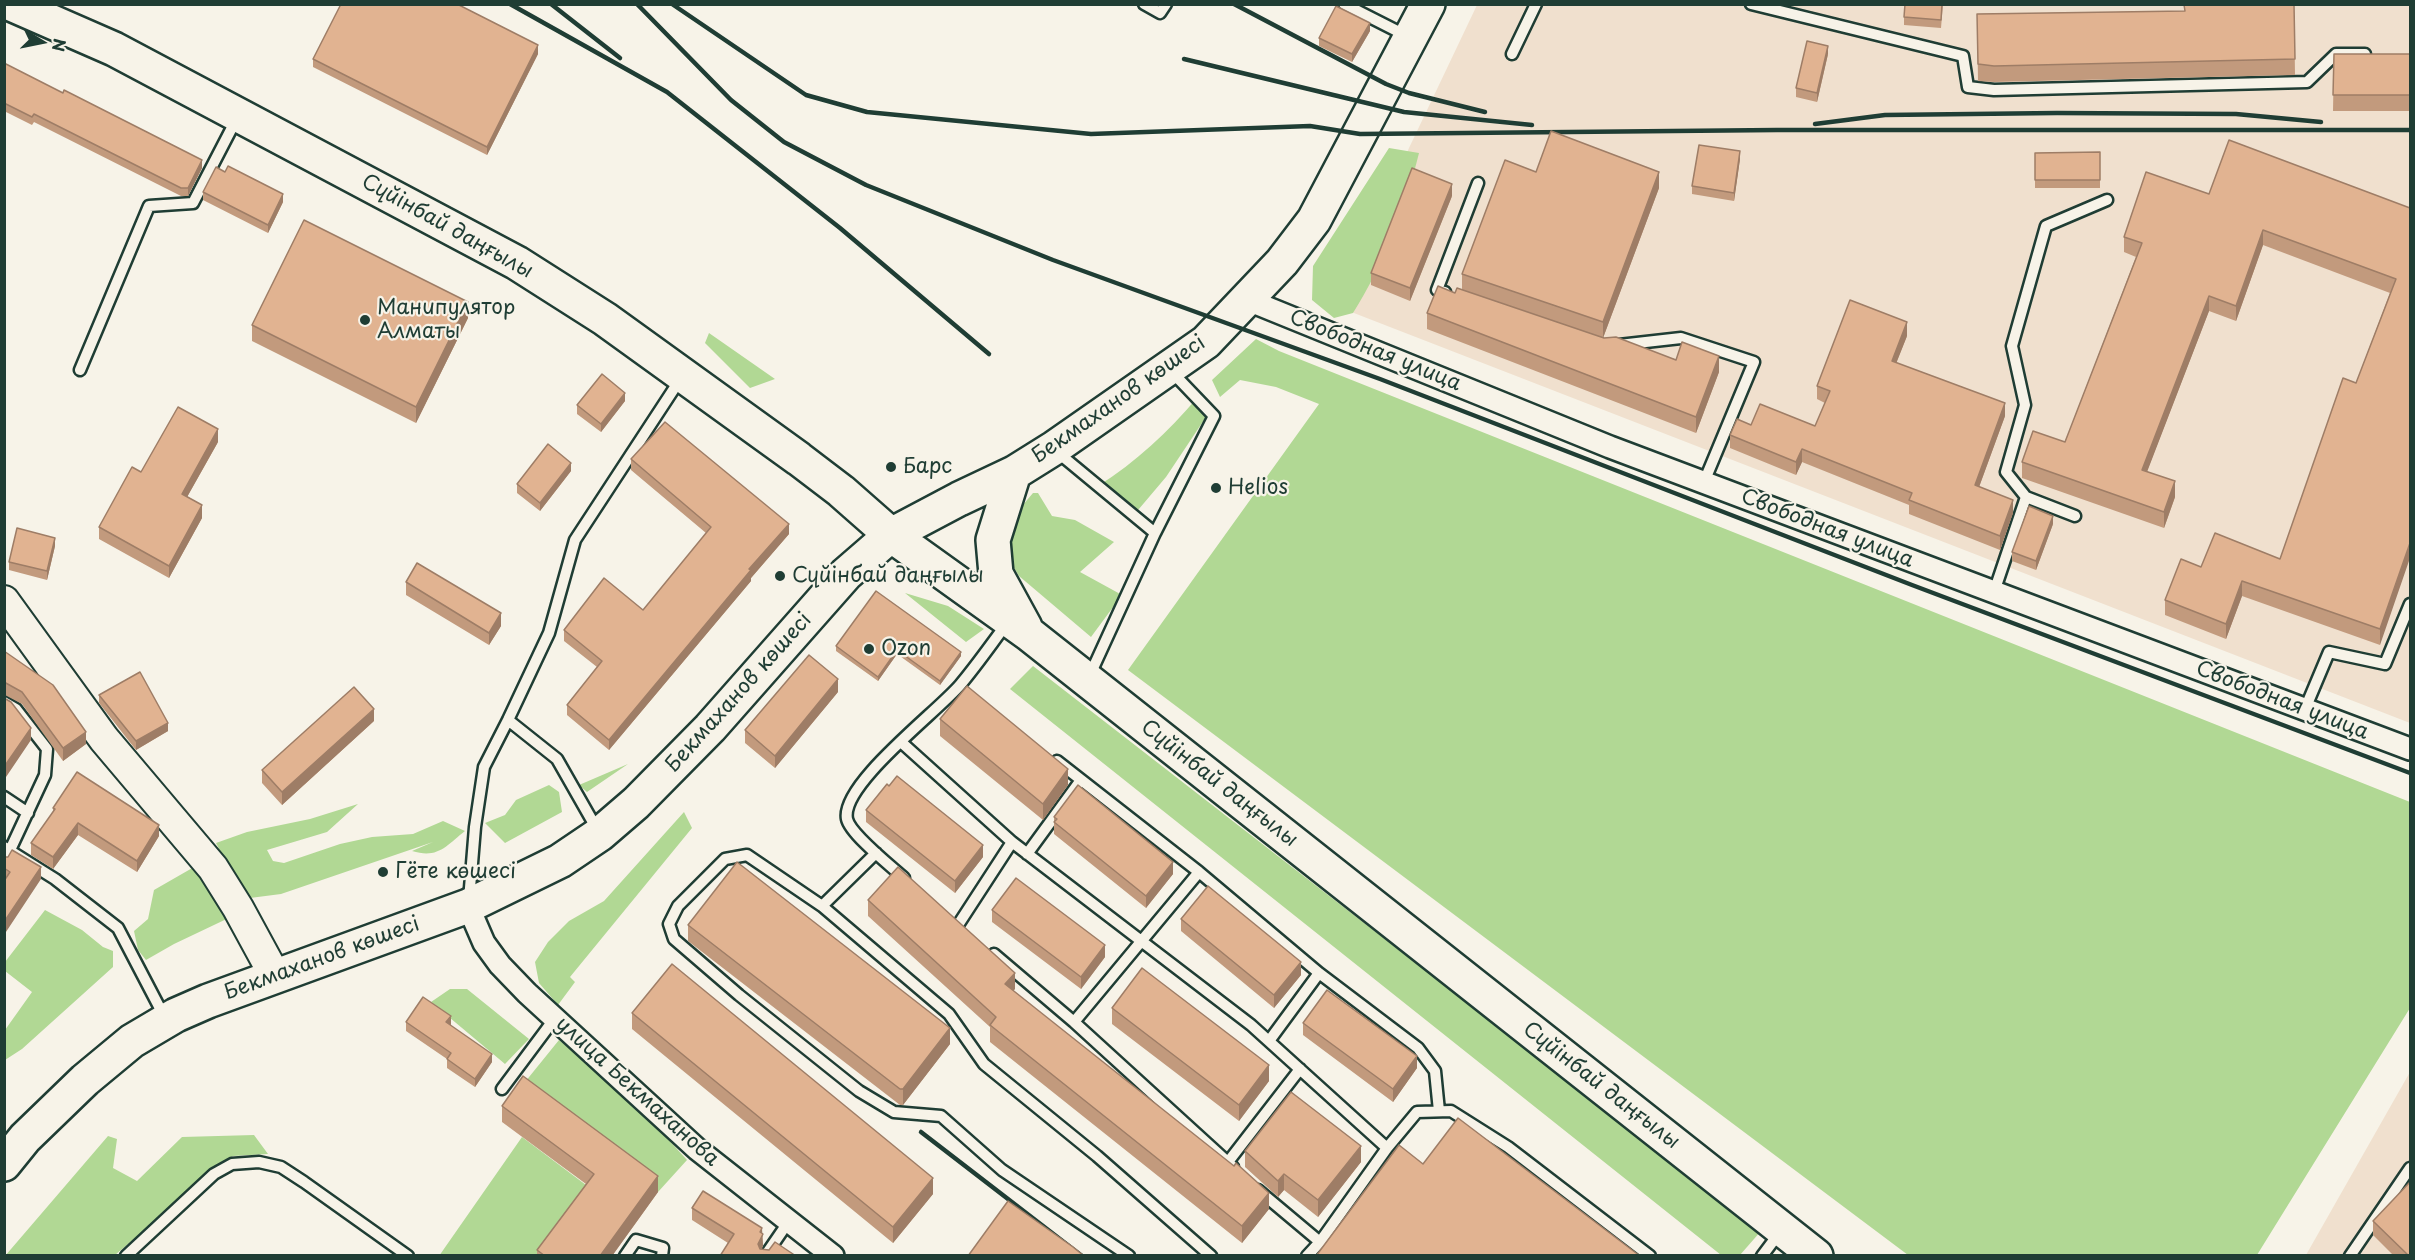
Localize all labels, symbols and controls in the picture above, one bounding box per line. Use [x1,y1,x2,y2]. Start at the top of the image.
north arrow [12,12,72,72]
text: N [47,37,73,53]
street label: Сүйінбай даңғылы [357,169,537,285]
place label: Манипулятор Алматы [377,295,515,345]
street label: Свободная улица [1285,305,1465,397]
marker: Манипулятор Алматы [358,313,372,327]
street label: Бекмаханов көшесі [1027,331,1211,469]
place label: Барс [903,454,952,480]
marker: Барс [884,460,898,474]
place label: Helios [1228,475,1288,501]
marker: Helios [1209,481,1223,495]
street label: Свободная улица [1737,484,1917,574]
place label: Сүйінбай даңғылы [792,563,984,589]
marker: Сүйінбай даңғылы [773,569,787,583]
street label: Бекмаханов көшесі [661,608,817,778]
place label: Ozon [881,636,931,662]
marker: Ozon [862,642,876,656]
street label: Свободная улица [2192,656,2372,746]
street label: Сүйінбай даңғылы [1136,715,1302,853]
place label: Гёте көшесі [395,859,516,885]
marker: Гёте көшесі [376,865,390,879]
street label: Бекмаханов көшесі [221,912,423,1006]
street label: улица Бекмаханова [550,1012,724,1172]
street label: Сүйінбай даңғылы [1518,1017,1684,1155]

